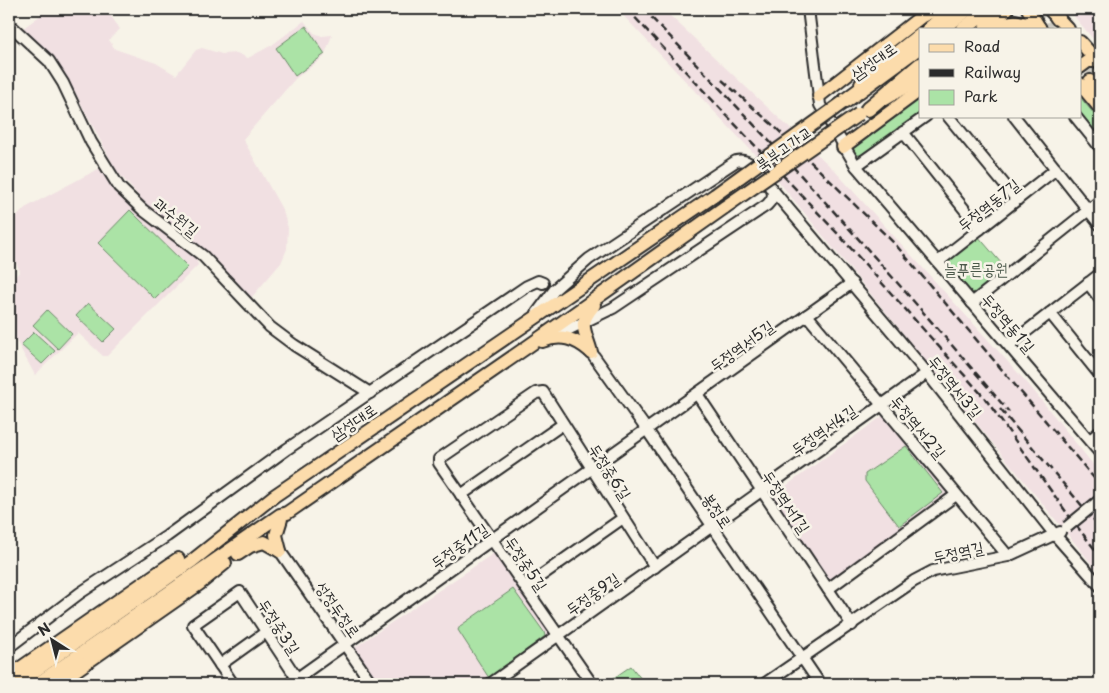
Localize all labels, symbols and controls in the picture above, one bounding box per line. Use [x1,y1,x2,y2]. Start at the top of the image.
legend [919,28,1082,118]
text: Road [964,34,1000,57]
street label: 삼성대로 [845,35,901,85]
text: Railway [964,60,1021,83]
text: Park [964,84,998,107]
street label: 북부고가교 [750,119,816,175]
street label: 두정역동7길 [952,172,1024,236]
street label: 과수원길 [149,191,205,241]
park label: 늘푸른공원 [944,256,1008,280]
street label: 두정역동1길 [976,287,1042,357]
street label: 두정역서5길 [704,313,778,377]
street label: 두정역서3길 [923,349,989,423]
street label: 두정역서2길 [885,389,953,463]
street label: 삼성대로 [325,397,381,445]
street label: 두정역서4길 [785,398,861,460]
street label: 두정중6길 [584,438,638,504]
street label: 두정역서1길 [757,465,817,537]
street label: 봉정로 [697,487,739,533]
street label: 두정중11길 [425,516,493,574]
street label: 두정중5길 [500,531,554,595]
street label: 두정역길 [930,534,986,568]
street label: 두정중9길 [560,566,624,620]
street label: 성정두정로 [311,576,367,642]
street label: 두정중3길 [253,593,307,659]
north arrow [28,616,78,666]
text: N [33,617,55,641]

